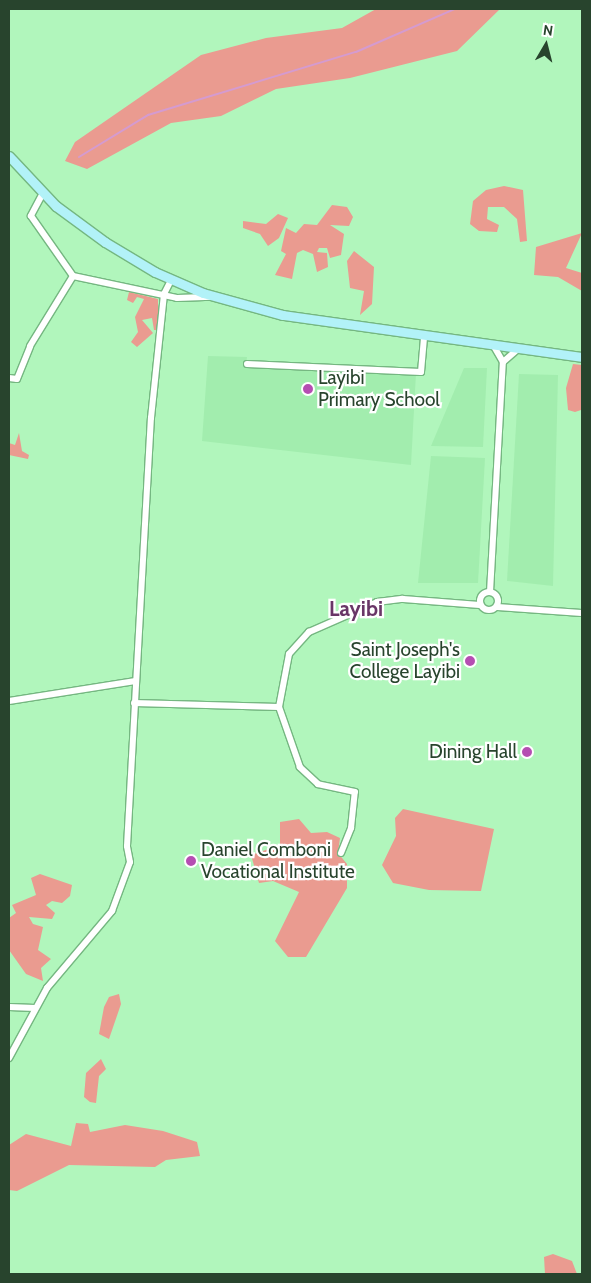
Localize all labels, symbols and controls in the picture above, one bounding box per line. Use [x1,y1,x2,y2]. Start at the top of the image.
north arrow [521,20,571,70]
text: N [542,21,554,40]
place label: Layibi Primary School [318,367,440,411]
marker: Layibi Primary School [302,383,314,395]
district label: Layibi [329,596,383,622]
place label: Saint Joseph's College Layibi [350,639,460,683]
marker: Saint Joseph's College Layibi [464,655,476,667]
place label: Dining Hall [429,741,517,763]
marker: Dining Hall [521,746,533,758]
place label: Daniel Comboni Vocational Institute [201,839,355,883]
marker: Daniel Comboni Vocational Institute [185,855,197,867]

